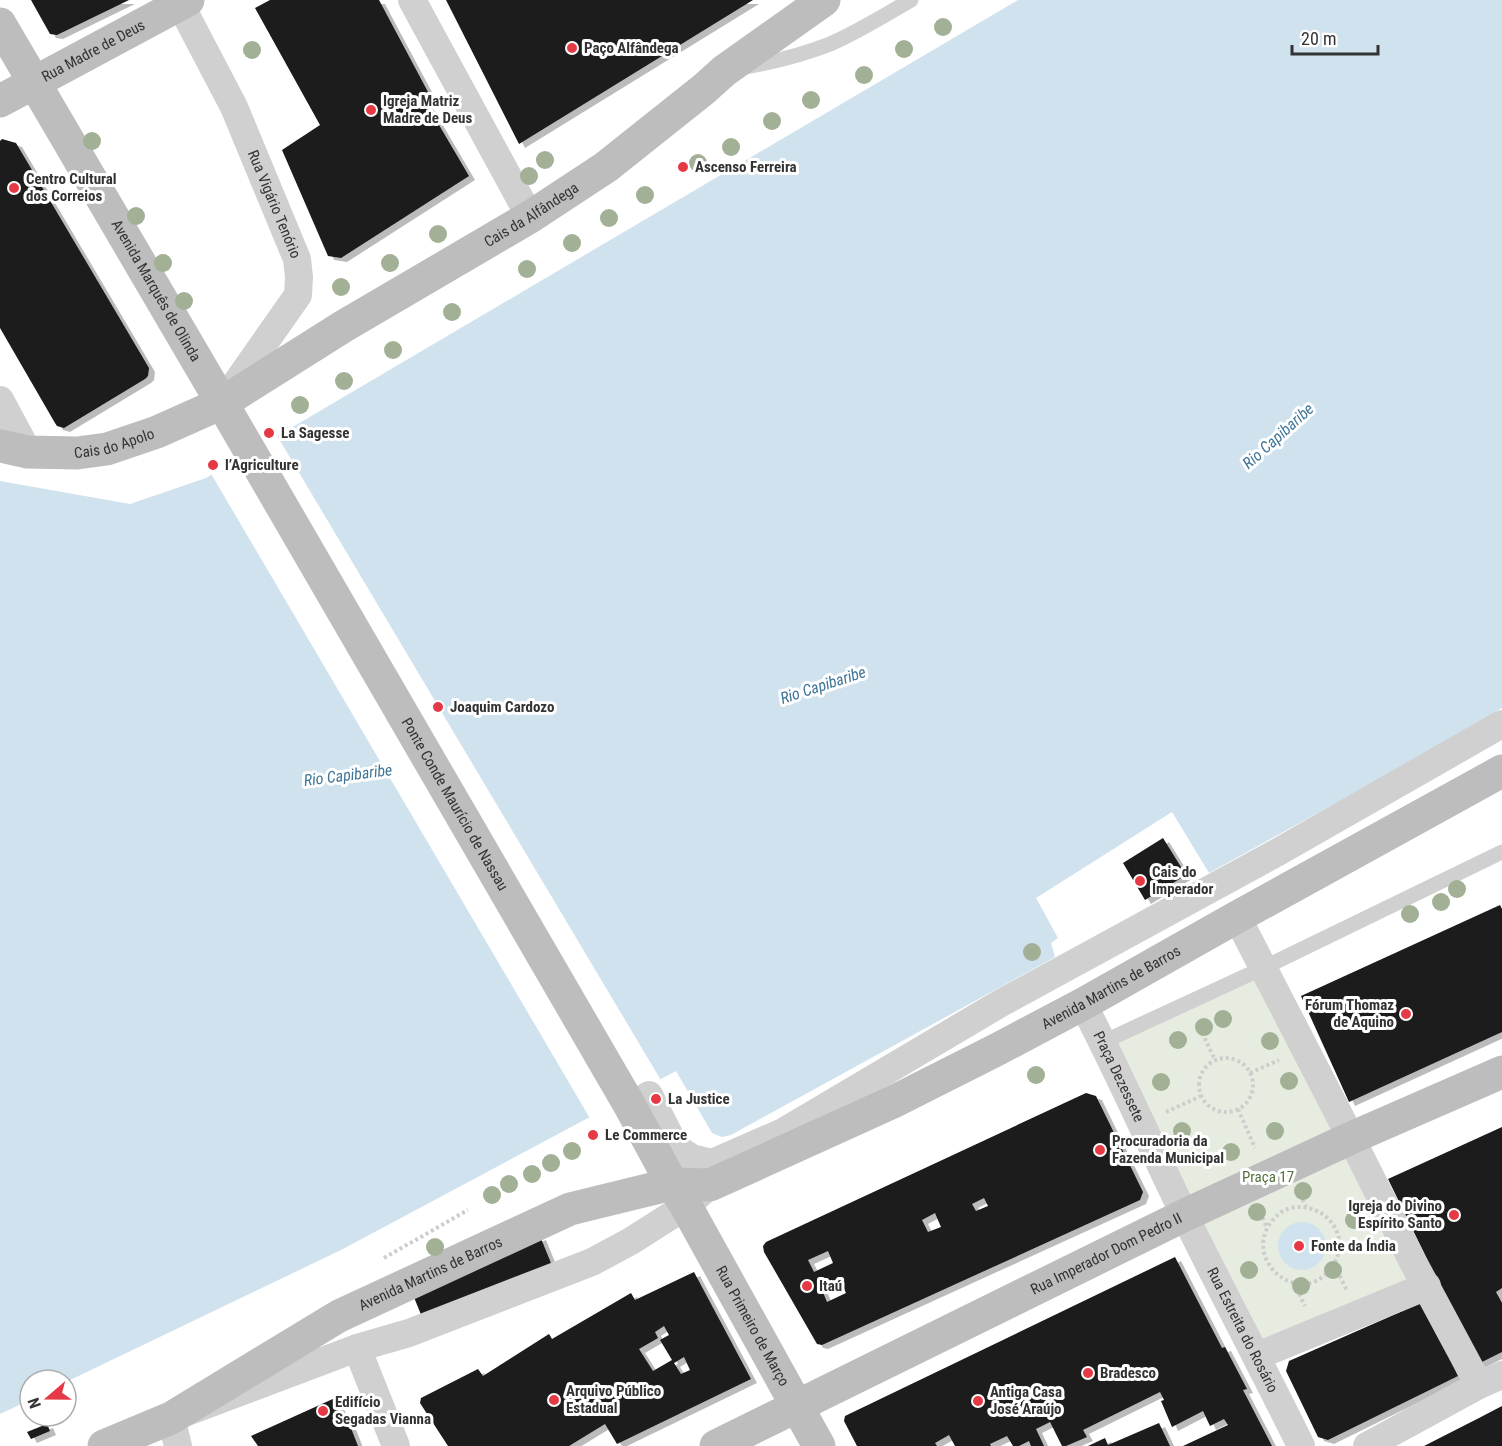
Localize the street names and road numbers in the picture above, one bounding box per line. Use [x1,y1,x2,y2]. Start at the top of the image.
street label: Rua Madre de Deus [39,16,148,86]
street label: Rua Vigário Tenório [244,147,305,261]
street label: Cais da Alfândega [481,179,582,251]
street label: Avenida Marquês de Olinda [108,216,205,365]
street label: Cais do Apolo [73,425,157,462]
street label: Ponte Conde Maurício de Nassau [398,714,512,894]
street label: Avenida Martins de Barros [1039,942,1184,1033]
street label: Praça Dezessete [1089,1028,1148,1125]
street label: Rua Imperador Dom Pedro II [1028,1209,1185,1299]
street label: Avenida Martins de Barros [356,1233,505,1315]
street label: Rua Primeiro de Março [712,1263,793,1389]
street label: Rua Estreita do Rosário [1203,1264,1282,1396]

